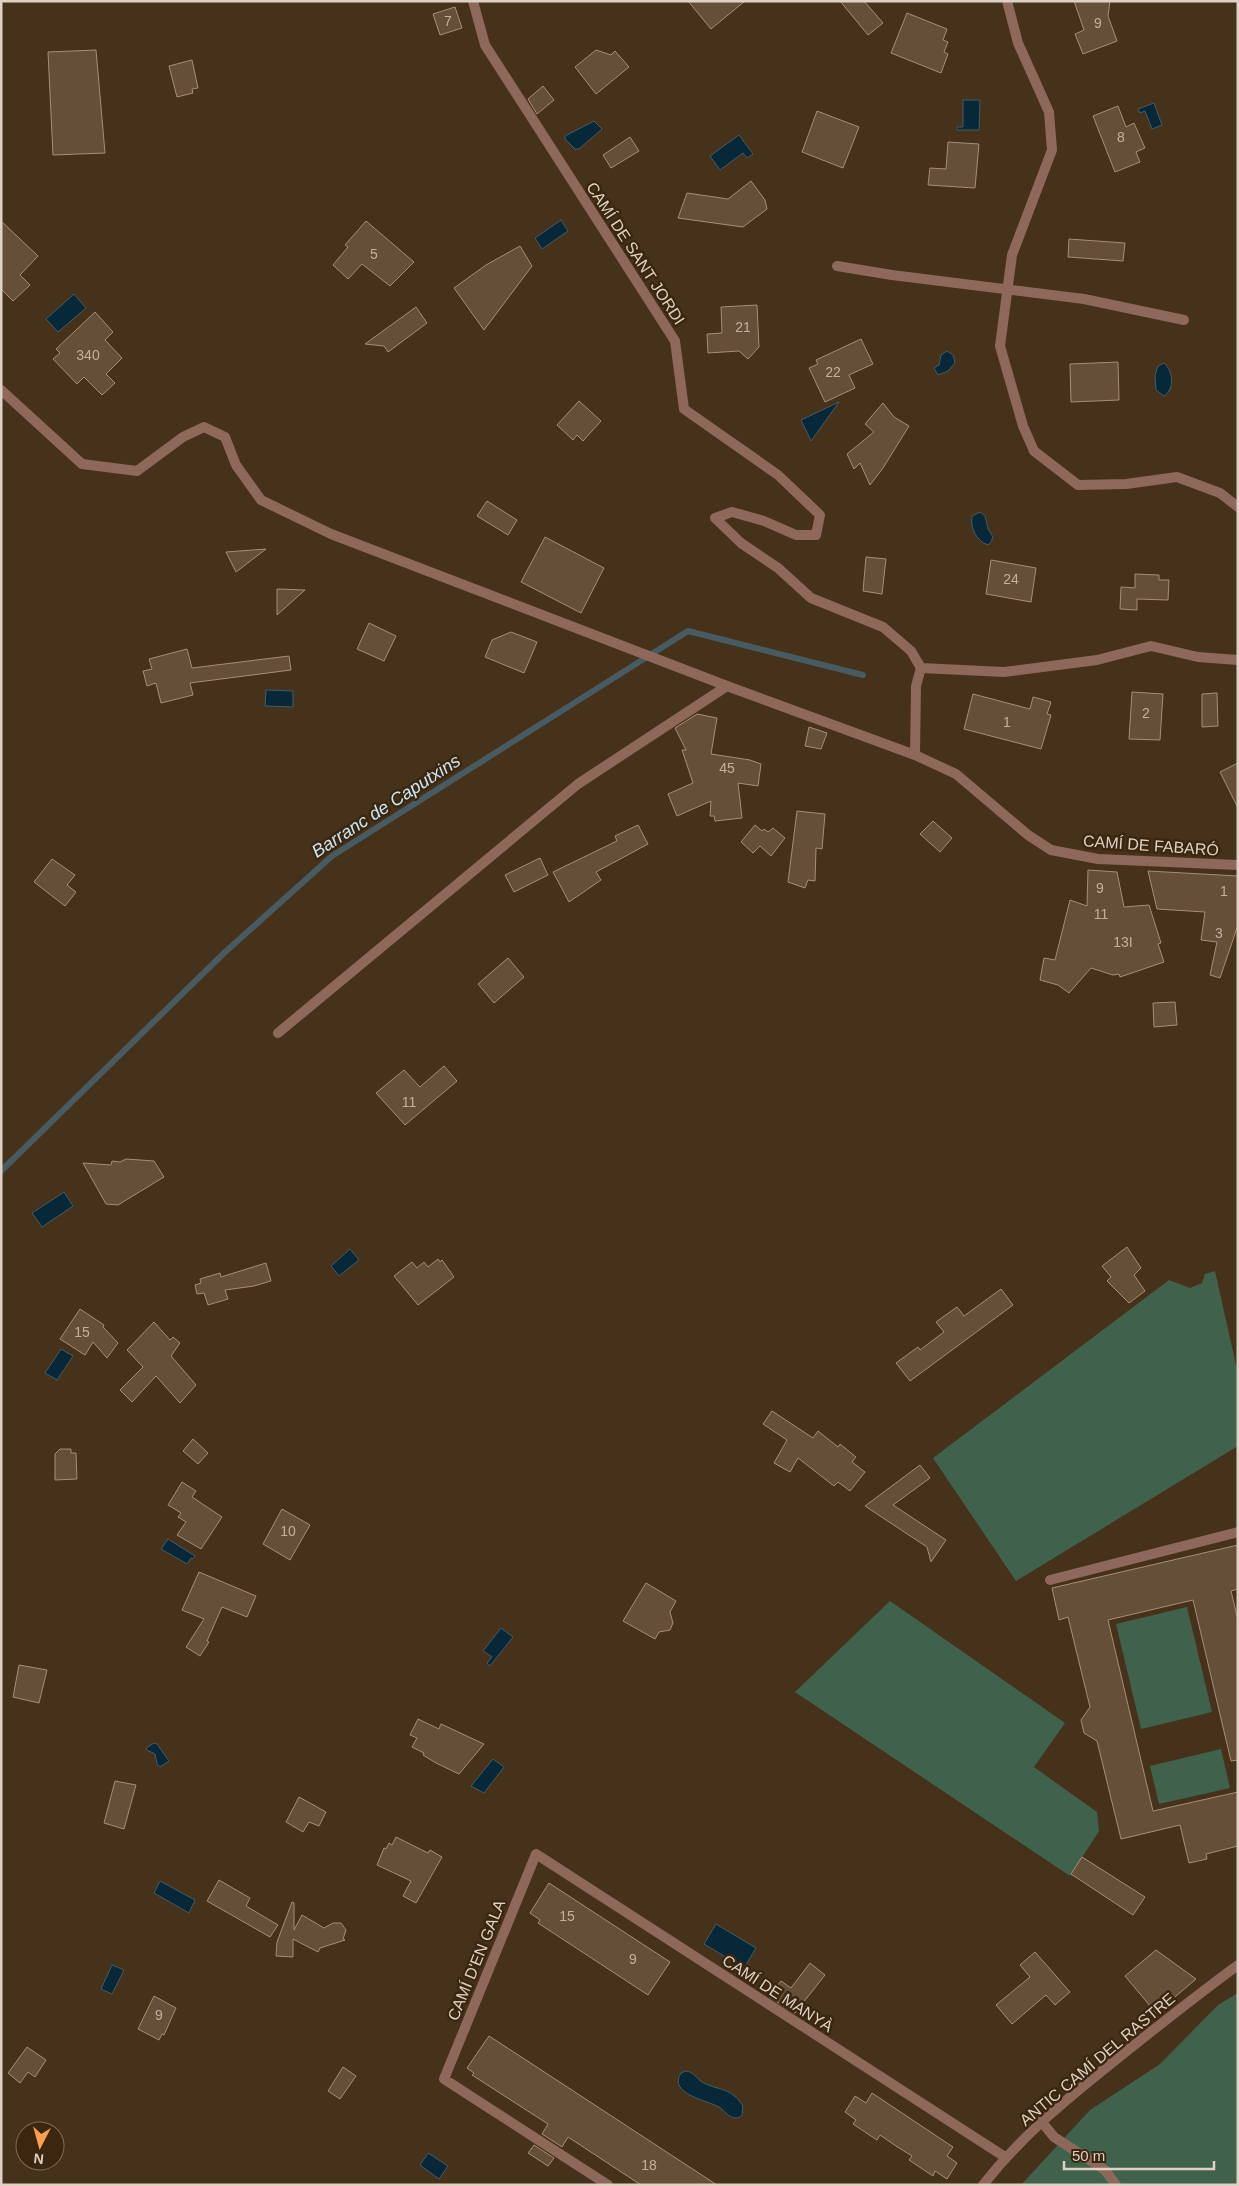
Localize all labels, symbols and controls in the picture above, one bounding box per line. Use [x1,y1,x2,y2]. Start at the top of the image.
house number: 7 [444,13,452,29]
house number: 9 [1094,15,1102,31]
house number: 8 [1117,129,1125,145]
street label: CAMÍ DE SANT JORDI [583,179,689,327]
house number: 5 [370,246,378,262]
house number: 21 [735,319,751,335]
house number: 340 [76,347,100,363]
house number: 22 [825,364,841,380]
house number: 24 [1003,571,1019,587]
house number: 2 [1142,705,1150,721]
house number: 1 [1003,714,1011,730]
water label: Barranc de Caputxins [308,750,464,862]
house number: 45 [719,760,735,776]
street label: CAMÍ DE FABARÓ [1083,831,1219,859]
house number: 9 [1096,880,1104,896]
house number: 1 [1220,883,1228,899]
house number: 11 [1094,906,1108,922]
house number: 3 [1215,925,1223,941]
house number: 13I [1113,934,1133,950]
house number: 11 [402,1094,416,1110]
house number: 15 [74,1324,90,1340]
house number: 10 [280,1523,296,1539]
street label: CAMÍ D'EN GALA [444,1897,509,2023]
house number: 15 [559,1908,575,1924]
house number: 9 [629,1951,637,1967]
street label: CAMÍ DE MANYÀ [719,1951,837,2036]
street label: ANTIC CAMÍ DEL RASTRE [1016,1989,1178,2129]
house number: 9 [155,2007,163,2023]
north arrow [15,2121,65,2171]
scale bar [1064,2138,1214,2170]
text: 50 m [1072,2147,1105,2164]
text: N [33,2150,45,2167]
house number: 18 [641,2157,657,2173]

